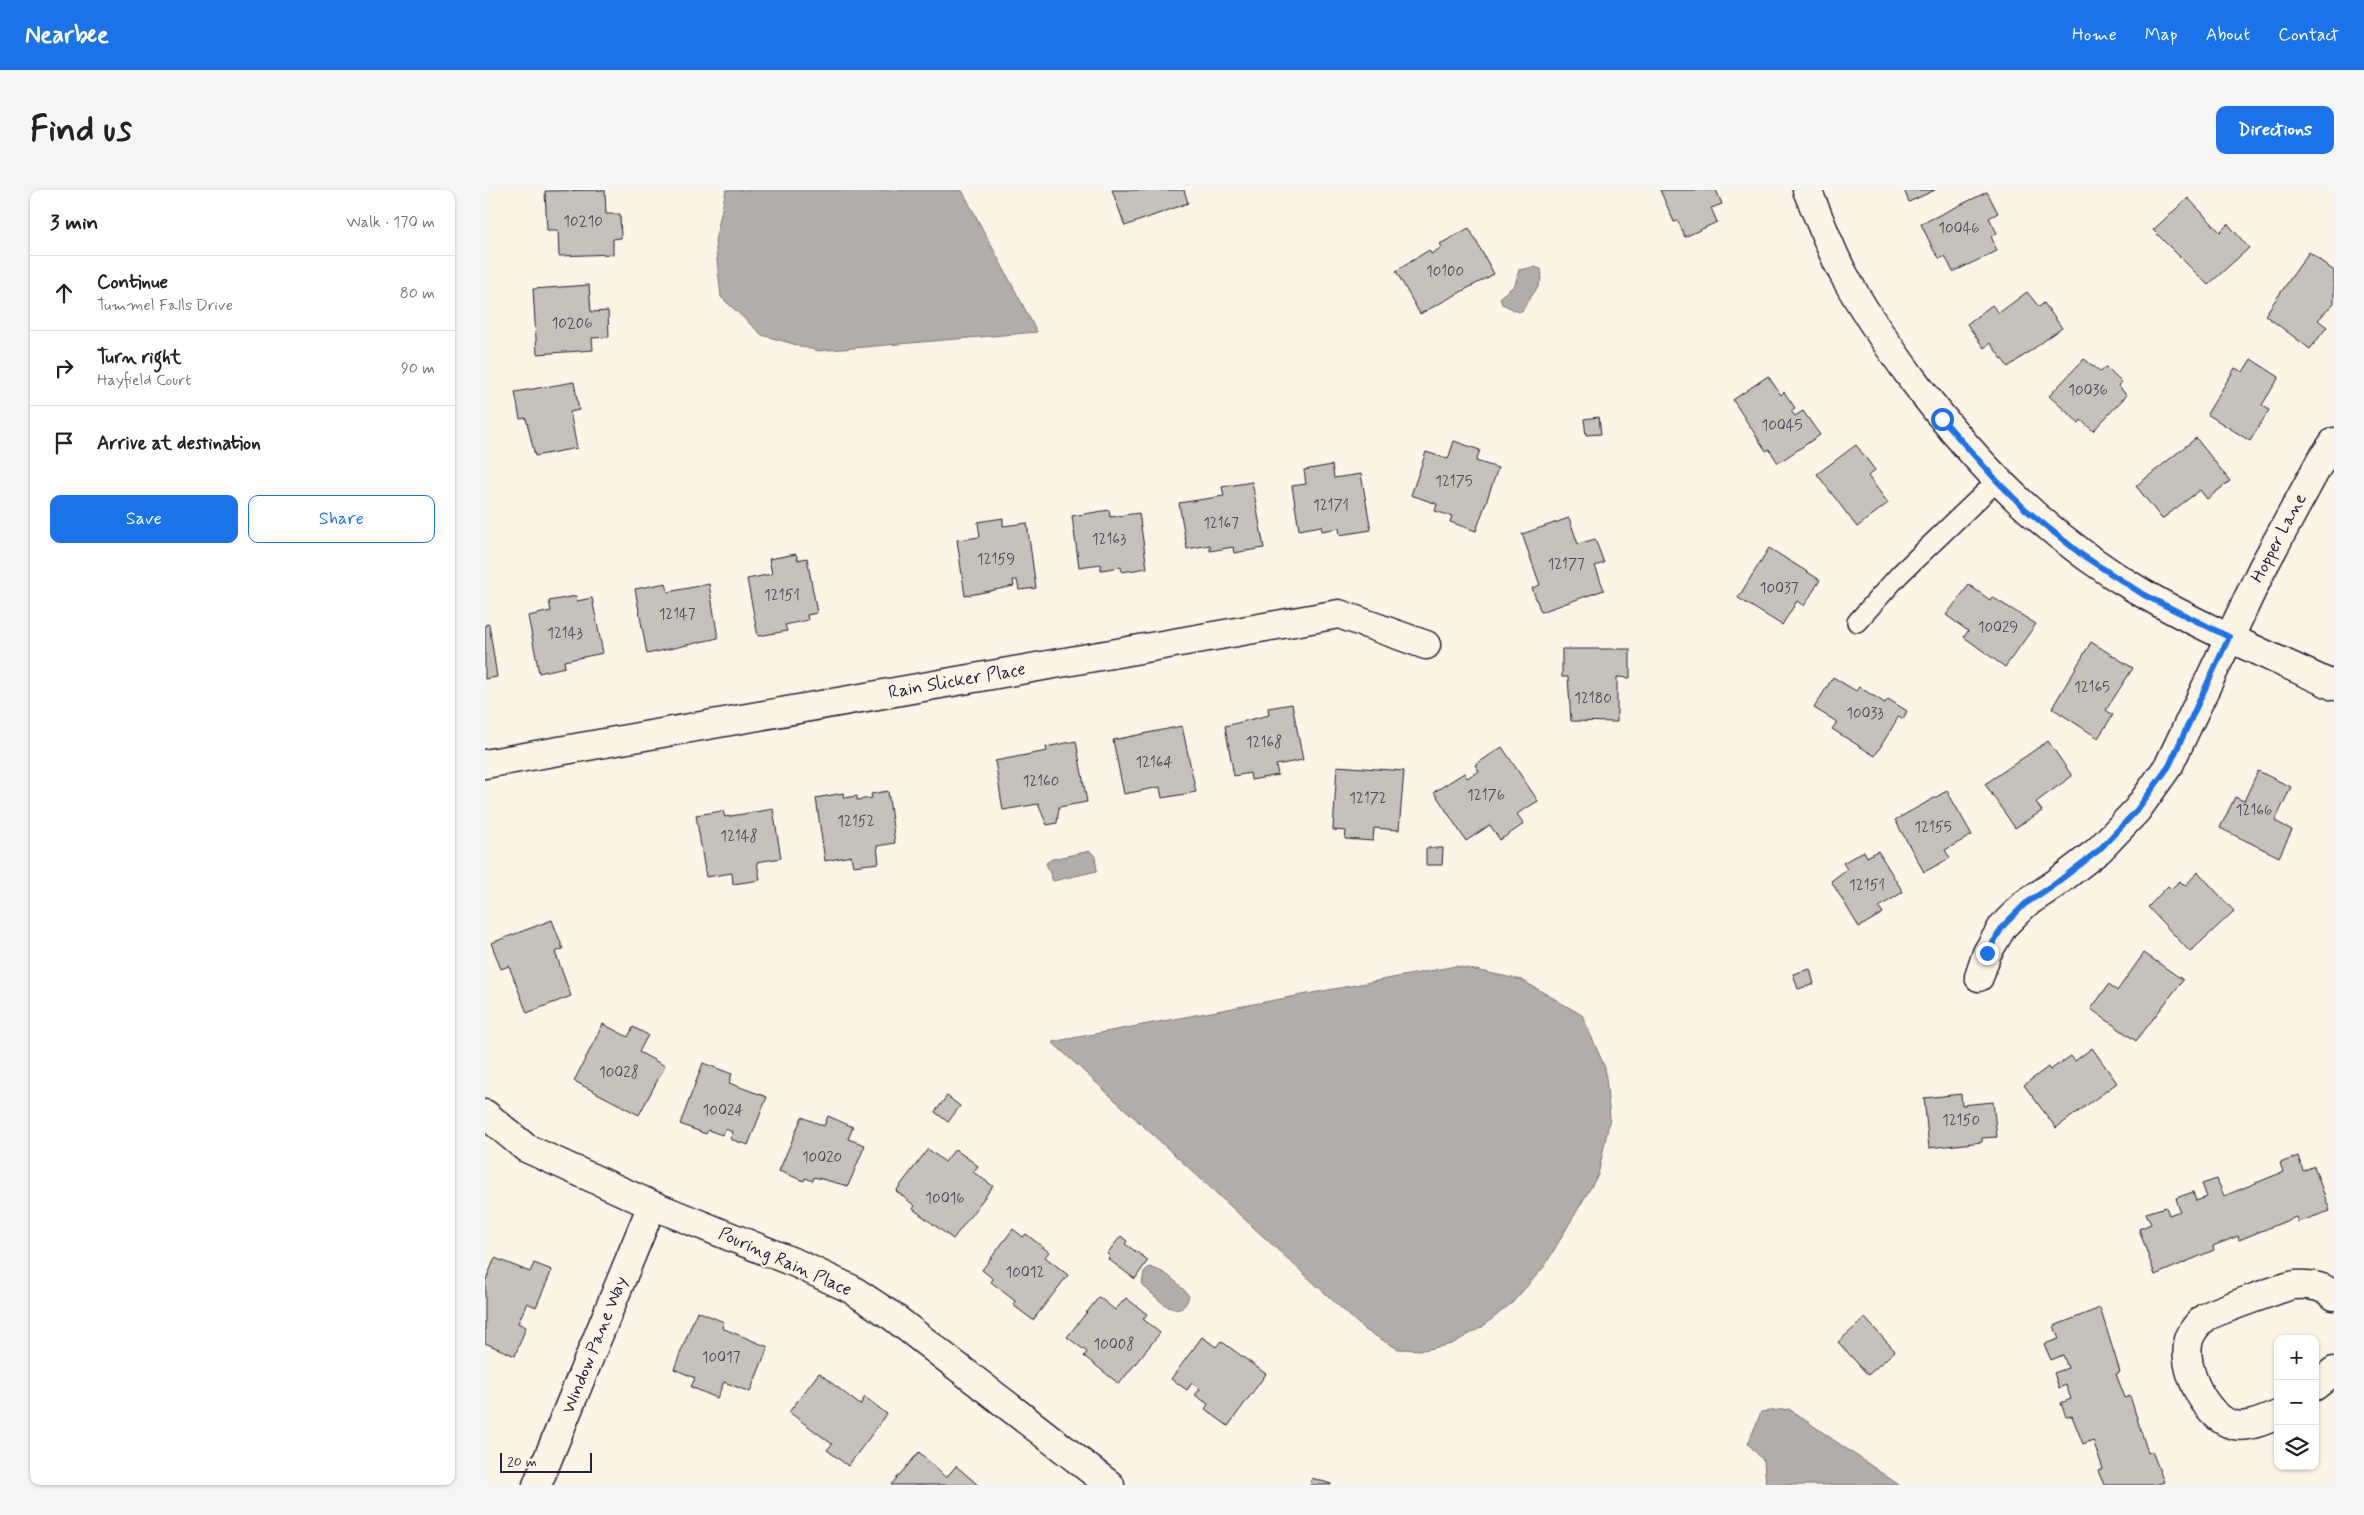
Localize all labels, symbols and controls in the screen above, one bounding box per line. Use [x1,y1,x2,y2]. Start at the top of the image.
text: Nearbee [25,20,109,51]
text: Home [2072,23,2117,47]
text: Map [2145,23,2178,47]
text: About [2206,23,2250,47]
text: Contact [2278,23,2339,47]
button: Directions [2216,106,2334,154]
text: Find us [30,107,132,153]
text: 3 min [50,209,98,237]
text: Walk · 170 m [346,212,435,233]
house number: 10210 [563,212,603,232]
house number: 10046 [1938,219,1980,239]
house number: 10100 [1426,262,1464,282]
text: Continue [97,270,168,295]
icon: ahead [50,279,78,307]
text: 80 m [400,283,435,304]
text: Tummel Falls Drive [97,295,233,316]
house number: 10206 [552,314,592,334]
text: Turn right [97,345,181,370]
icon: right [50,354,78,382]
text: 90 m [401,358,435,379]
text: Hayfield Court [97,370,191,391]
house number: 10036 [2068,381,2108,401]
route start [1931,408,1954,431]
house number: 10045 [1761,416,1803,436]
icon: arrive [50,429,78,457]
text: Arrive at destination [97,431,261,456]
house number: 12175 [1435,472,1473,492]
street label: Hopper Lane [2245,489,2313,587]
button: Save [50,495,238,543]
button: Share [248,495,435,543]
house number: 12171 [1313,496,1349,516]
house number: 12167 [1203,514,1239,534]
house number: 12163 [1092,530,1126,550]
house number: 12159 [977,550,1015,570]
house number: 12177 [1547,555,1585,575]
house number: 10037 [1760,579,1799,599]
house number: 12151 [764,586,800,606]
house number: 12147 [659,605,696,625]
house number: 10029 [1978,618,2018,638]
house number: 12143 [547,624,583,644]
street label: Rain Slicker Place [887,657,1027,705]
house number: 12165 [2074,678,2110,698]
house number: 12180 [1574,689,1612,709]
house number: 10033 [1846,704,1884,724]
house number: 12168 [1246,733,1282,753]
house number: 12164 [1135,753,1173,773]
house number: 12160 [1023,772,1059,792]
house number: 12176 [1467,786,1505,806]
house number: 12172 [1349,789,1387,809]
house number: 12166 [2236,801,2272,821]
house number: 12152 [837,812,875,832]
house number: 12155 [1914,818,1952,838]
house number: 12148 [720,827,758,847]
house number: 12151 [1849,876,1885,896]
route end [1976,942,1999,965]
house number: 10028 [599,1063,639,1083]
house number: 10024 [703,1101,743,1121]
house number: 12150 [1942,1111,1980,1131]
house number: 10020 [802,1148,842,1168]
house number: 10016 [925,1189,965,1209]
street label: Pouring Rain Place [715,1222,855,1302]
house number: 10012 [1006,1263,1045,1283]
street label: Window Pane Way [556,1273,634,1417]
house number: 10008 [1094,1335,1134,1355]
map controls [2274,1335,2319,1470]
button: + [2274,1335,2319,1380]
house number: 10017 [702,1348,741,1368]
button: − [2274,1380,2319,1425]
button: layers [2274,1425,2319,1470]
scale bar [500,1450,593,1473]
text: 20 m [507,1453,537,1471]

